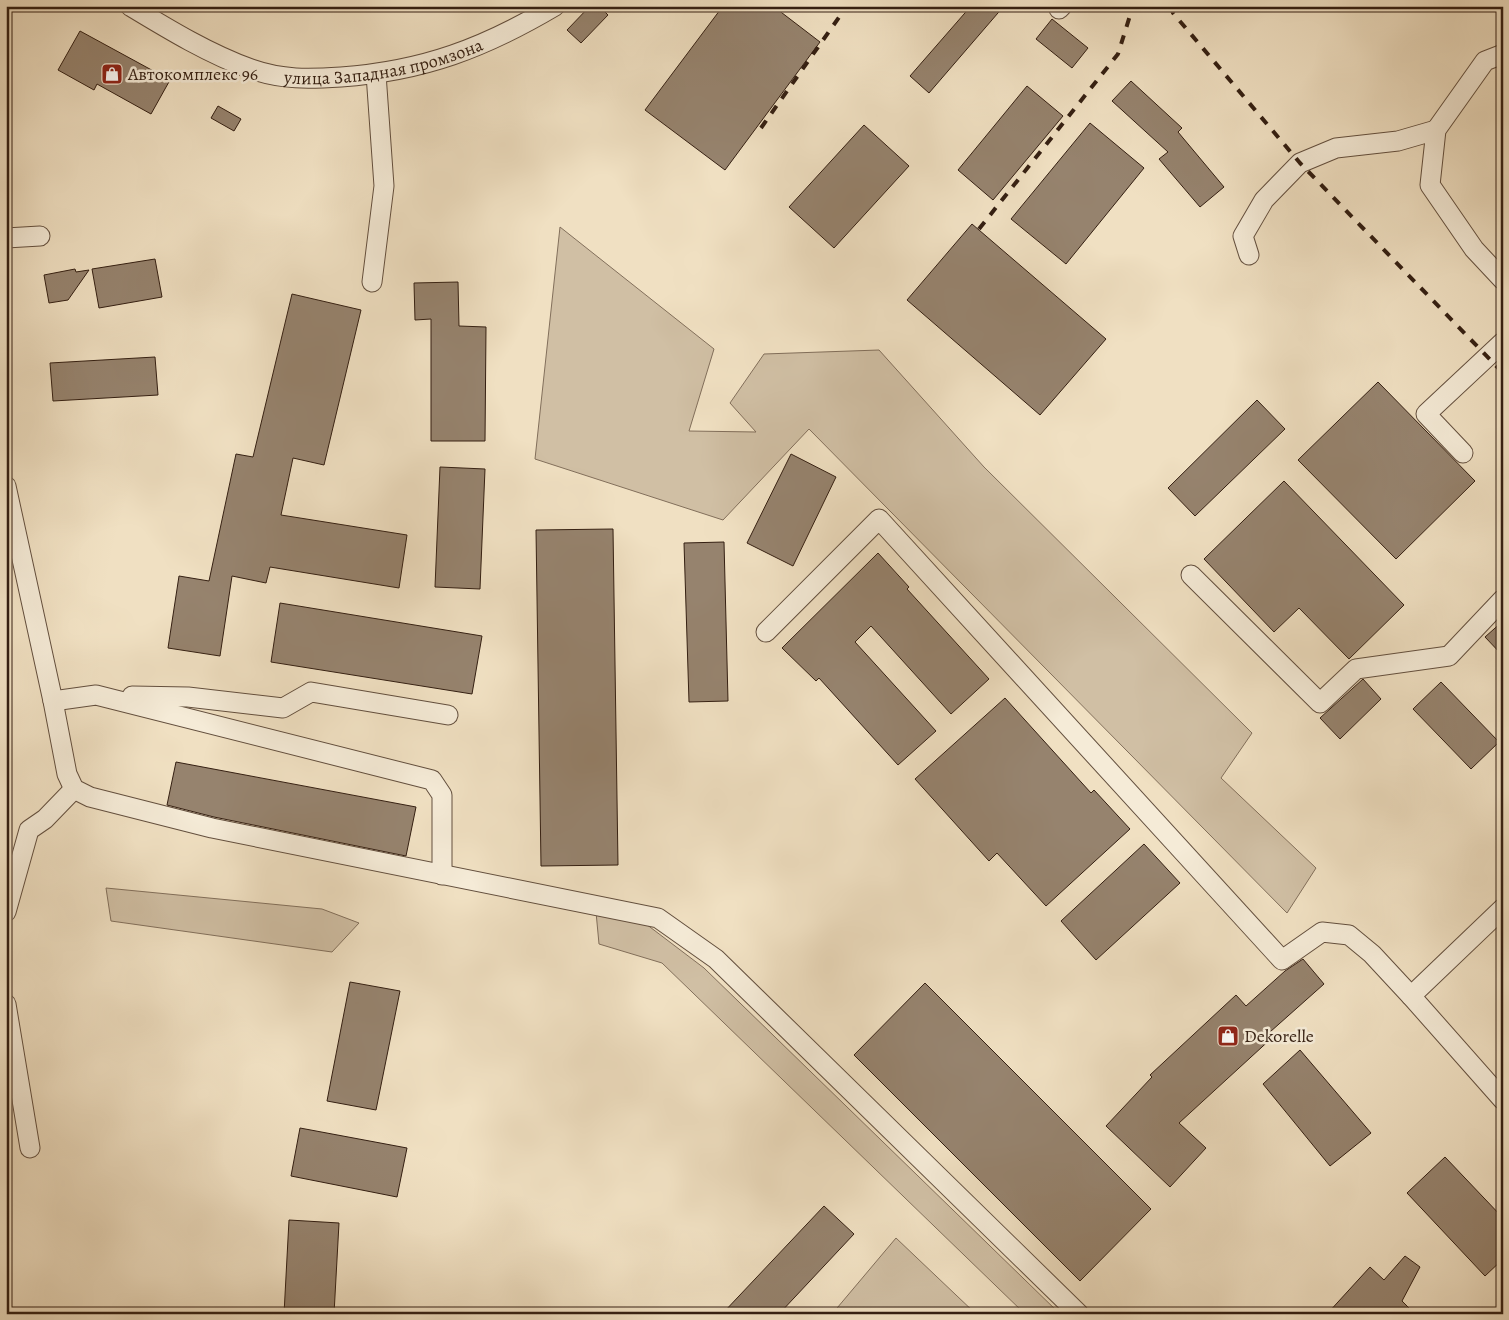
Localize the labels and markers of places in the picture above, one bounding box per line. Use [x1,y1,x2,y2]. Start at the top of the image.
shop icon: Автокомплекс 96 [100,62,124,86]
place label: Автокомплекс 96 [127,62,258,86]
shop icon: Dekorelle [1216,1024,1240,1048]
place label: Dekorelle [1244,1024,1314,1048]

